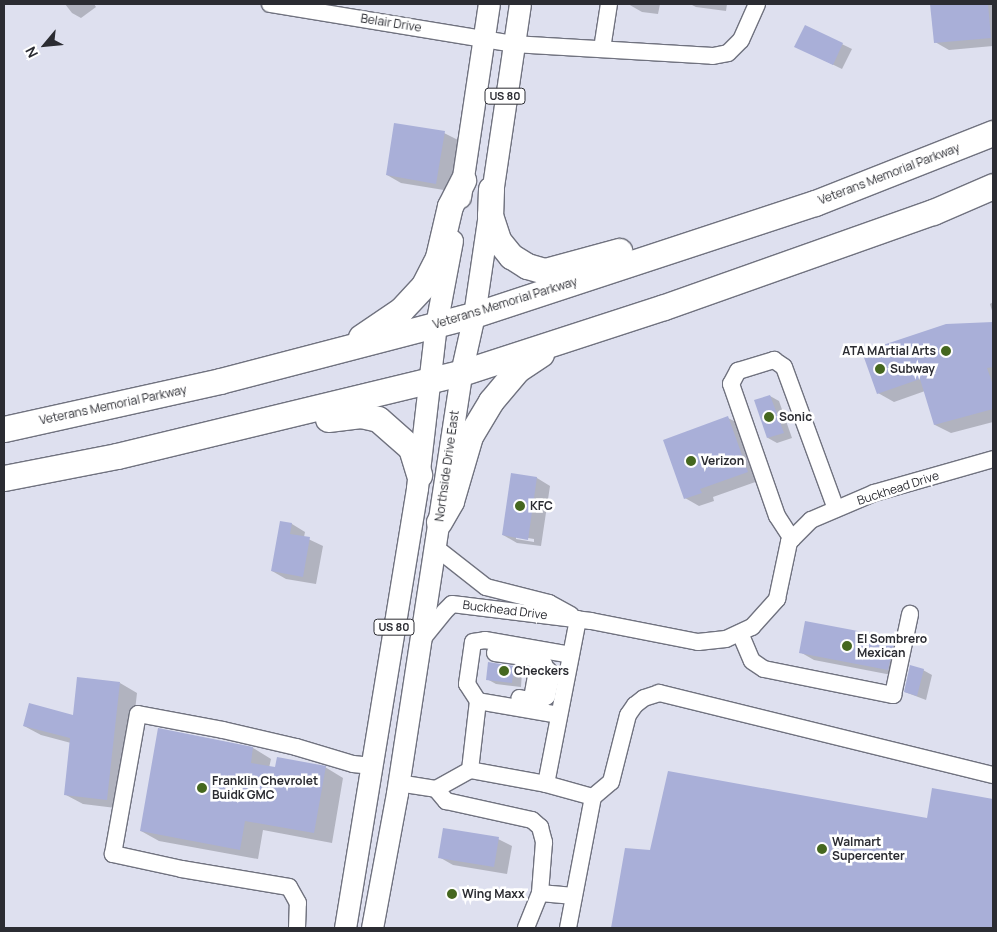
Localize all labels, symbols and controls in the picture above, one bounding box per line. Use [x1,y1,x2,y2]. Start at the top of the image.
street label: Belair Drive [360,11,422,35]
north arrow [20,20,70,70]
text: N [21,43,42,61]
road number: US 80 [484,88,526,104]
street label: Veterans Memorial Parkway [816,140,962,208]
street label: Veterans Memorial Parkway [431,274,579,332]
place label: ATA MArtial Arts [842,344,936,358]
marker: ATA MArtial Arts [940,345,952,357]
place label: Subway [890,362,935,376]
marker: Subway [874,363,886,375]
street label: Veterans Memorial Parkway [38,382,188,428]
street label: Northside Drive East [432,409,462,523]
place label: Sonic [779,410,812,424]
marker: Sonic [763,411,775,423]
place label: Verizon [701,454,744,468]
marker: Verizon [685,455,697,467]
street label: Buckhead Drive [855,468,941,508]
place label: KFC [530,499,553,513]
marker: KFC [514,500,526,512]
street label: Buckhead Drive [462,598,548,622]
road number: US 80 [373,618,415,636]
place label: El Sombrero Mexican [857,632,927,660]
marker: El Sombrero Mexican [841,640,853,652]
place label: Checkers [514,664,569,678]
marker: Checkers [498,665,510,677]
place label: Franklin Chevrolet Buidk GMC [212,774,318,802]
marker: Franklin Chevrolet Buidk GMC [196,782,208,794]
place label: Walmart Supercenter [832,835,905,863]
marker: Walmart Supercenter [816,843,828,855]
place label: Wing Maxx [462,887,525,901]
marker: Wing Maxx [446,888,458,900]

